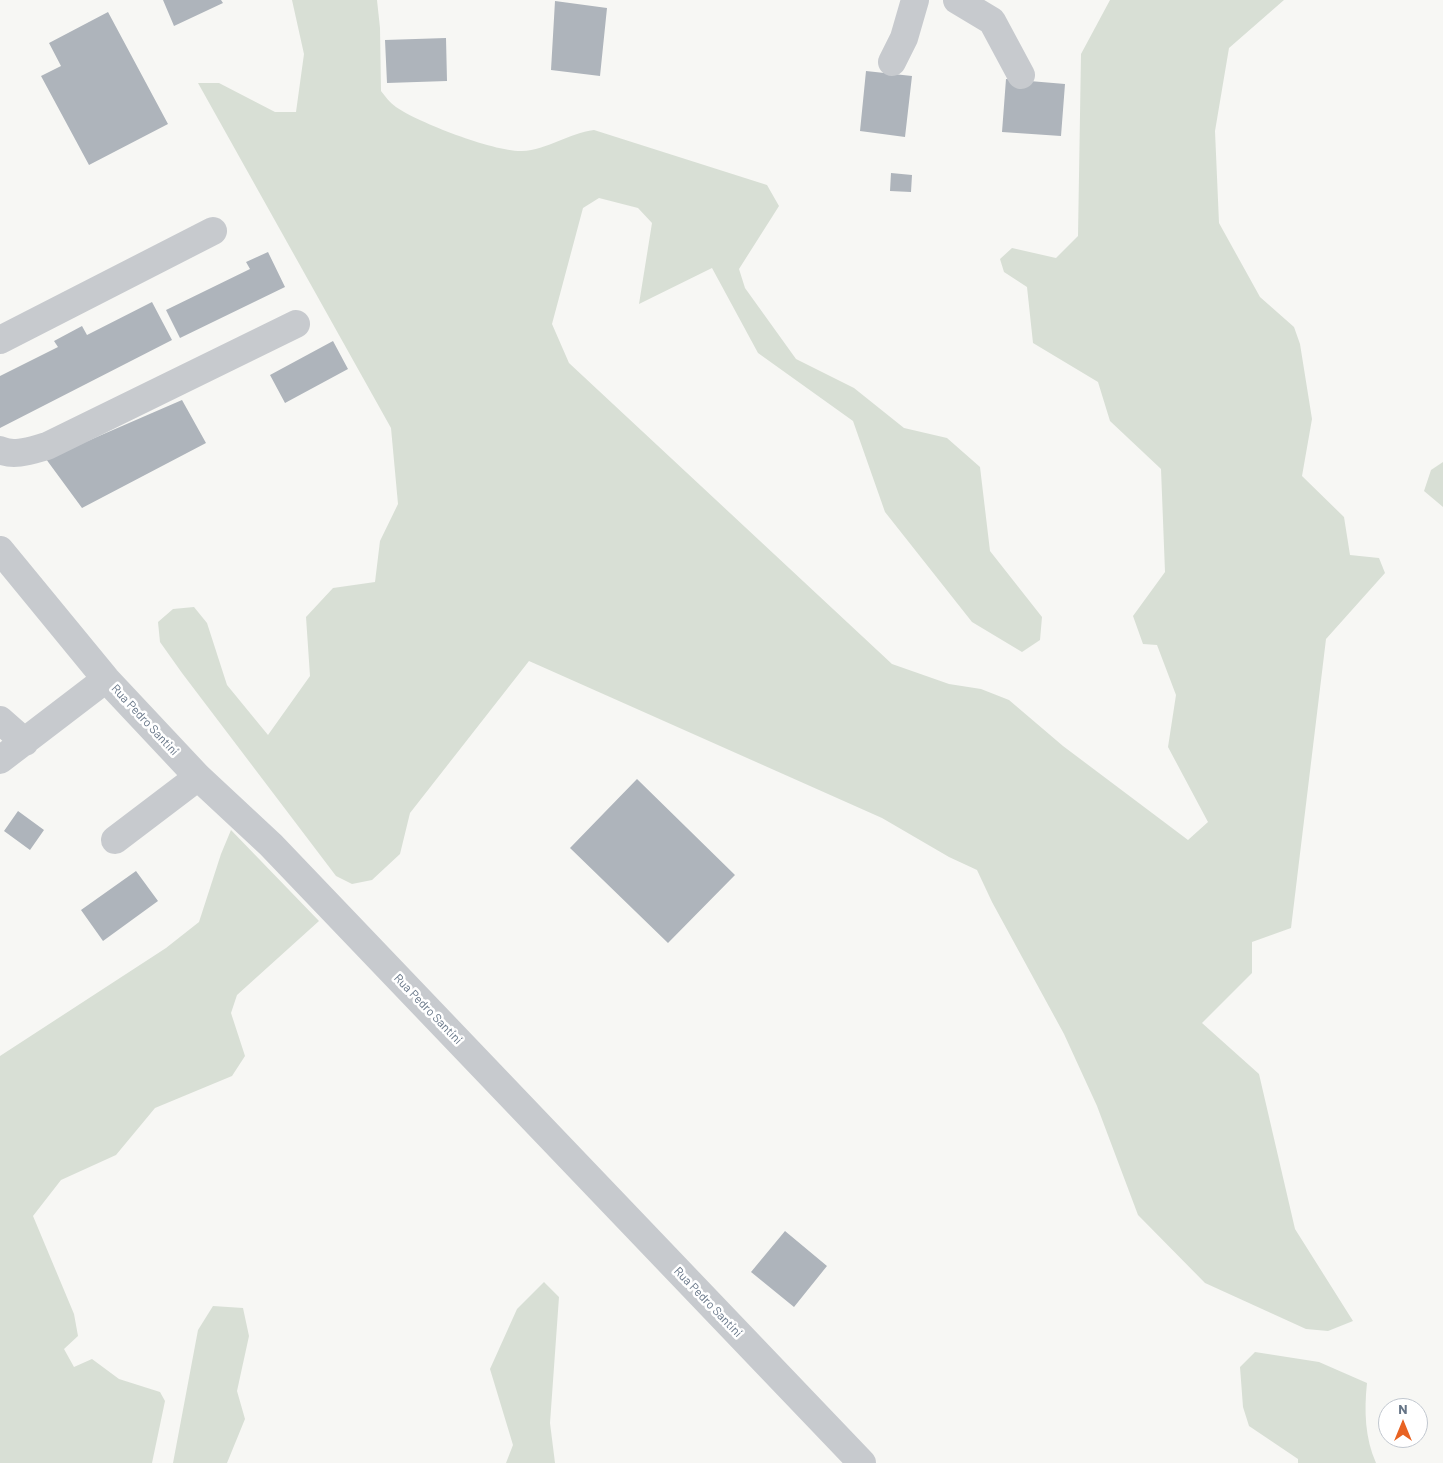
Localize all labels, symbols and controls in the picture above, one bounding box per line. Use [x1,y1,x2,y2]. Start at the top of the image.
street label: Rua Pedro Santini [108,681,182,759]
street label: Rua Pedro Santini [391,971,465,1047]
street label: Rua Pedro Santini [671,1264,745,1340]
north arrow [1378,1398,1428,1448]
text: N [1398,1400,1408,1417]

